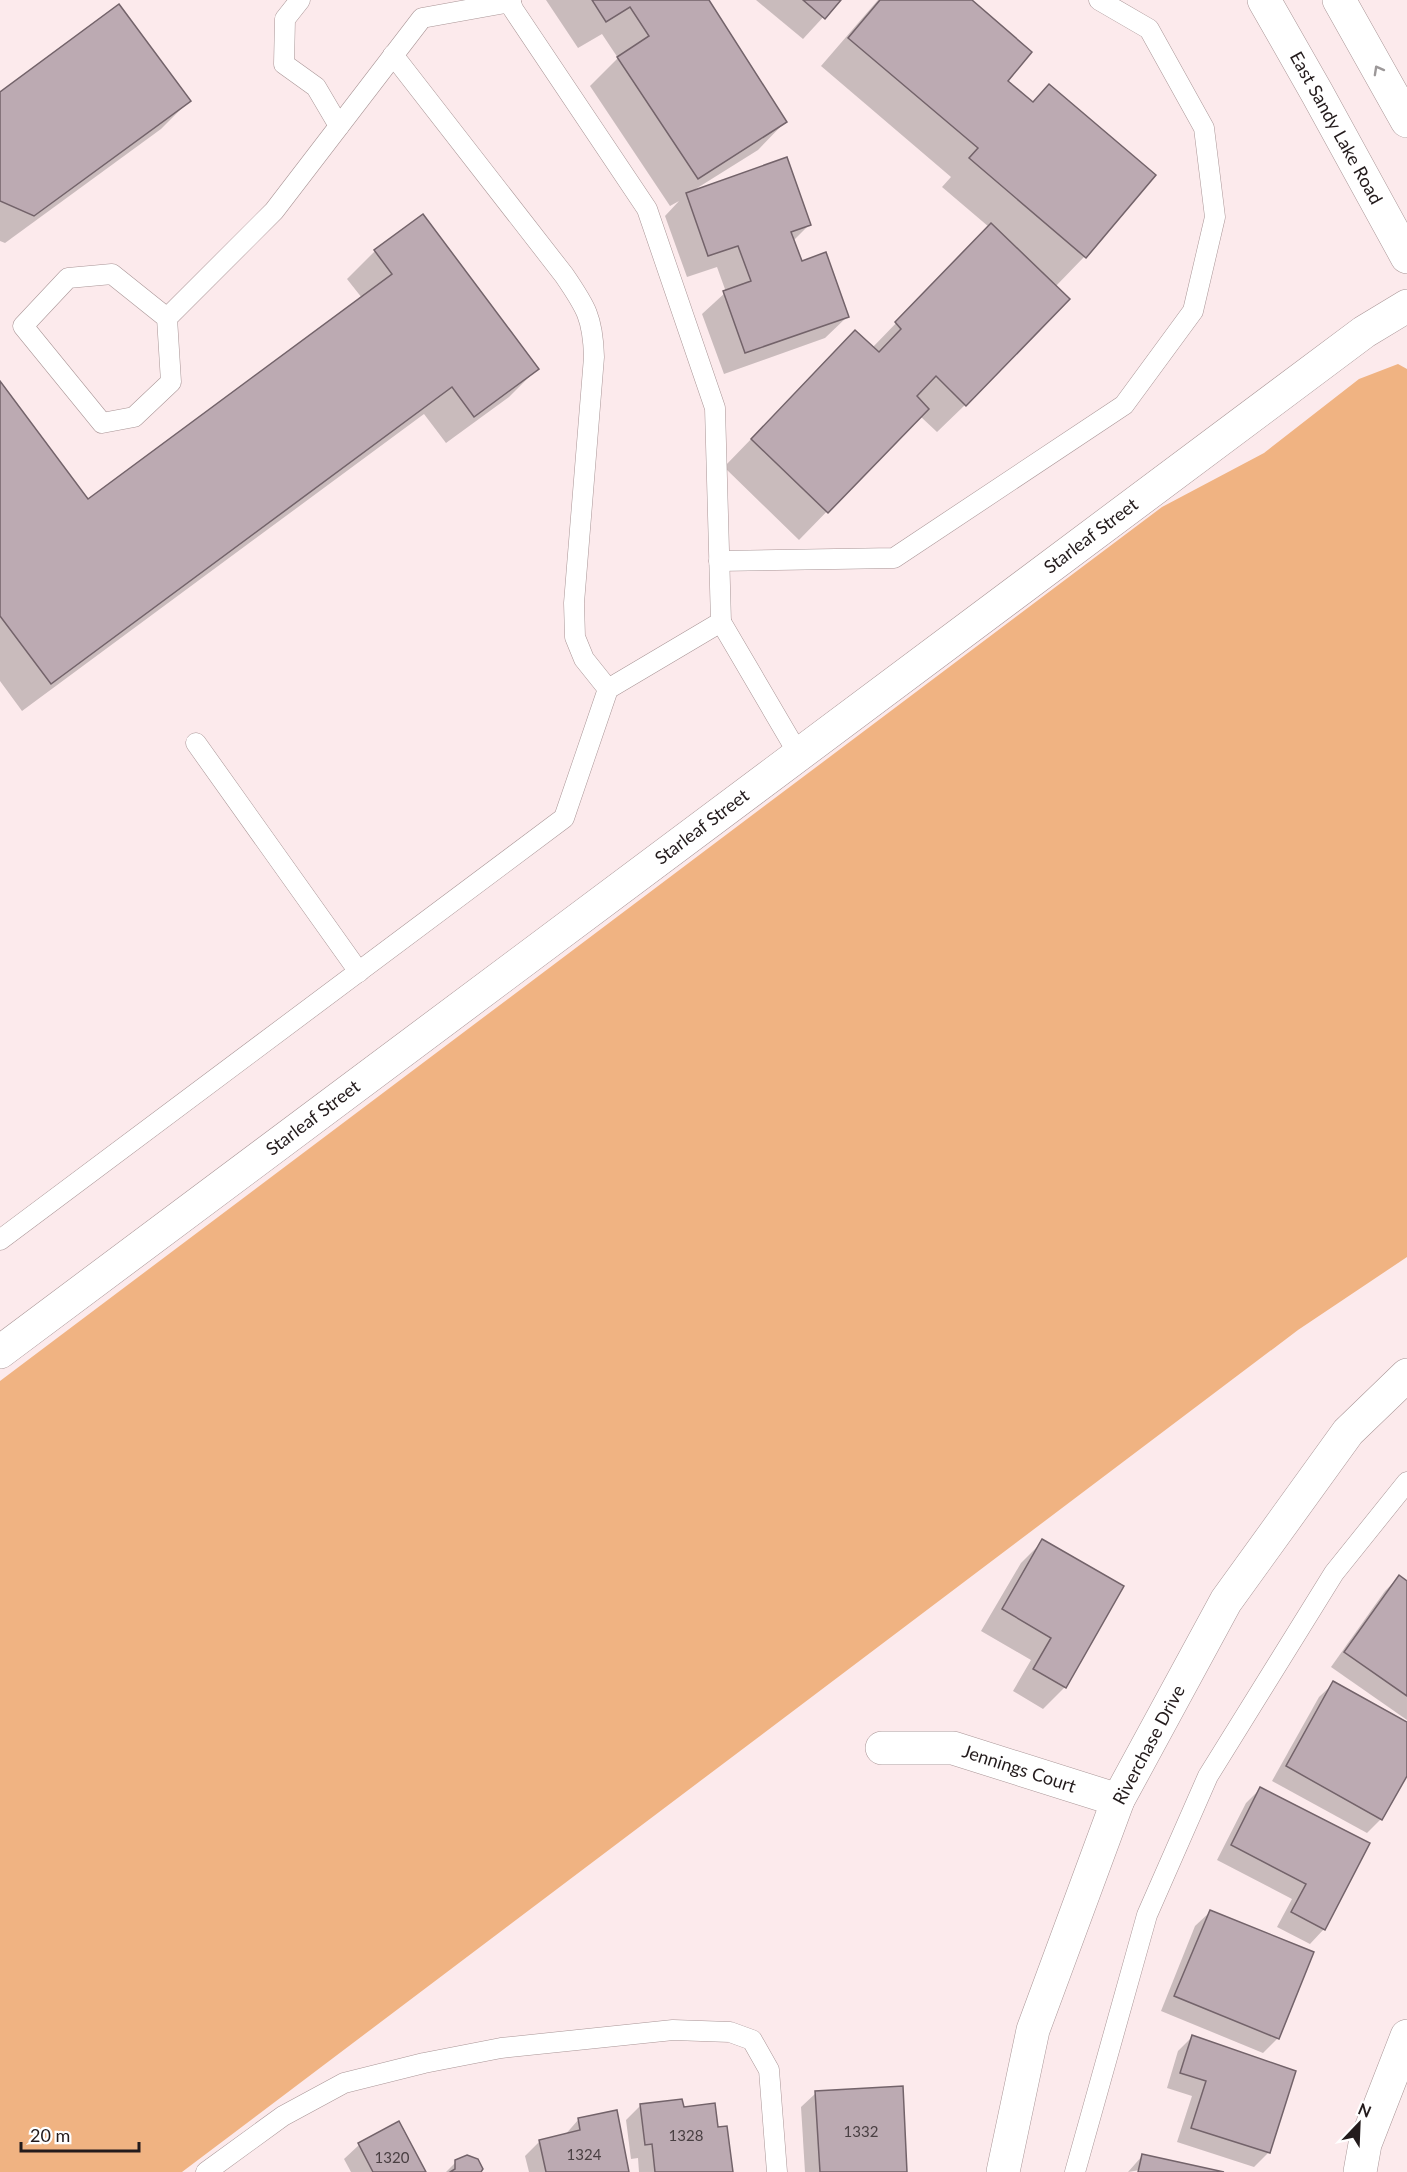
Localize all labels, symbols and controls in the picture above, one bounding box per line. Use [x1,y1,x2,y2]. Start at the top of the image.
street label: East Sandy Lake Road [1286,47,1388,208]
one-way arrow [1374,66,1385,76]
street label: Starleaf Street [1039,492,1142,578]
street label: Starleaf Street [650,783,753,869]
street label: Starleaf Street [261,1074,364,1160]
street label: Riverchase Drive [1107,1681,1189,1808]
street label: Jennings Court [960,1739,1079,1797]
north arrow [1329,2094,1389,2154]
text: N [1356,2099,1374,2121]
scale bar [21,2115,140,2153]
house number: 1332 [844,2122,878,2140]
text: 20 m [30,2124,70,2146]
house number: 1328 [669,2126,703,2144]
house number: 1324 [567,2145,602,2163]
house number: 1320 [375,2148,410,2166]

